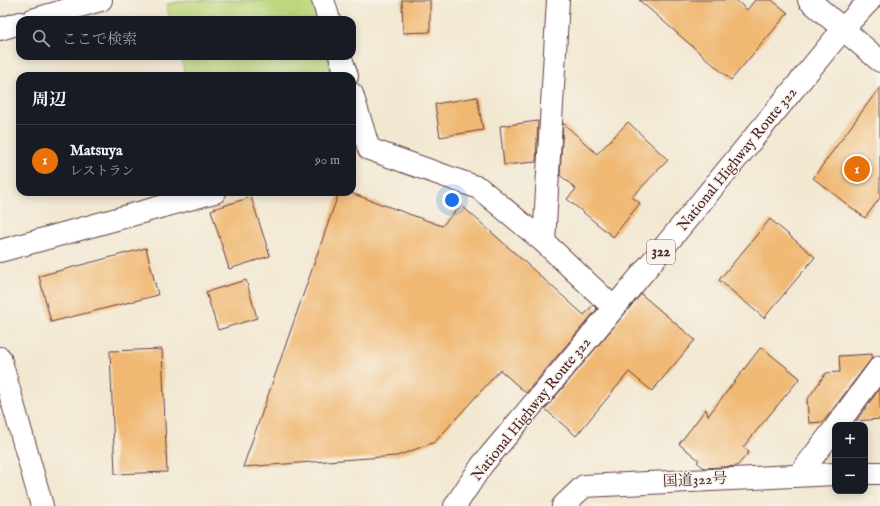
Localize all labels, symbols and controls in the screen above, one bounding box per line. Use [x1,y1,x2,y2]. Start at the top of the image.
search box [16,16,356,60]
icon: search [30,27,52,49]
text: ここで検索 [62,30,137,49]
street label: National Highway Route 322 [673,83,801,235]
text: 周辺 [32,90,66,111]
text: Matsuya [70,141,123,160]
text: 1 [43,152,47,169]
text: 90 m [315,152,340,169]
pin: 1 [844,154,870,184]
text: レストラン [70,163,135,180]
your location [442,190,462,210]
road number: 322 [647,240,675,264]
street label: National Highway Route 322 [467,333,595,485]
map controls [832,422,868,494]
button: + [832,422,868,458]
button: − [832,458,868,494]
street label: 国道322号 [662,469,728,491]

